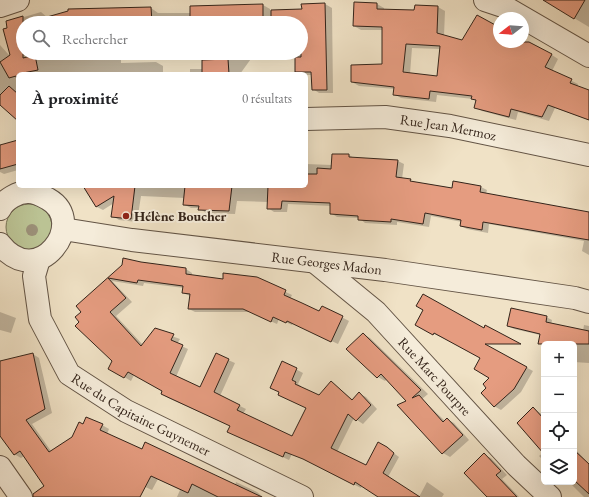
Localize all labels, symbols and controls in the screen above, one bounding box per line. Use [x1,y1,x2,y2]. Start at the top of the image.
north arrow [493,12,529,48]
search box [16,16,308,60]
icon: search [30,27,52,49]
text: Rechercher [62,29,128,48]
text: À proximité [32,87,118,109]
text: 0 résultats [242,90,292,107]
street label: Rue Jean Mermoz [399,110,498,145]
place label: Hélène Boucher [134,207,227,225]
marker: Hélène Boucher [121,211,131,221]
street label: Rue Georges Madon [271,248,384,279]
street label: Rue Marc Pourpre [394,333,476,420]
map controls [541,341,577,485]
button: + [541,341,577,377]
street label: Rue du Capitaine Guynemer [68,369,214,460]
button: − [541,377,577,413]
button: locate [541,413,577,449]
button: layers [541,449,577,485]

